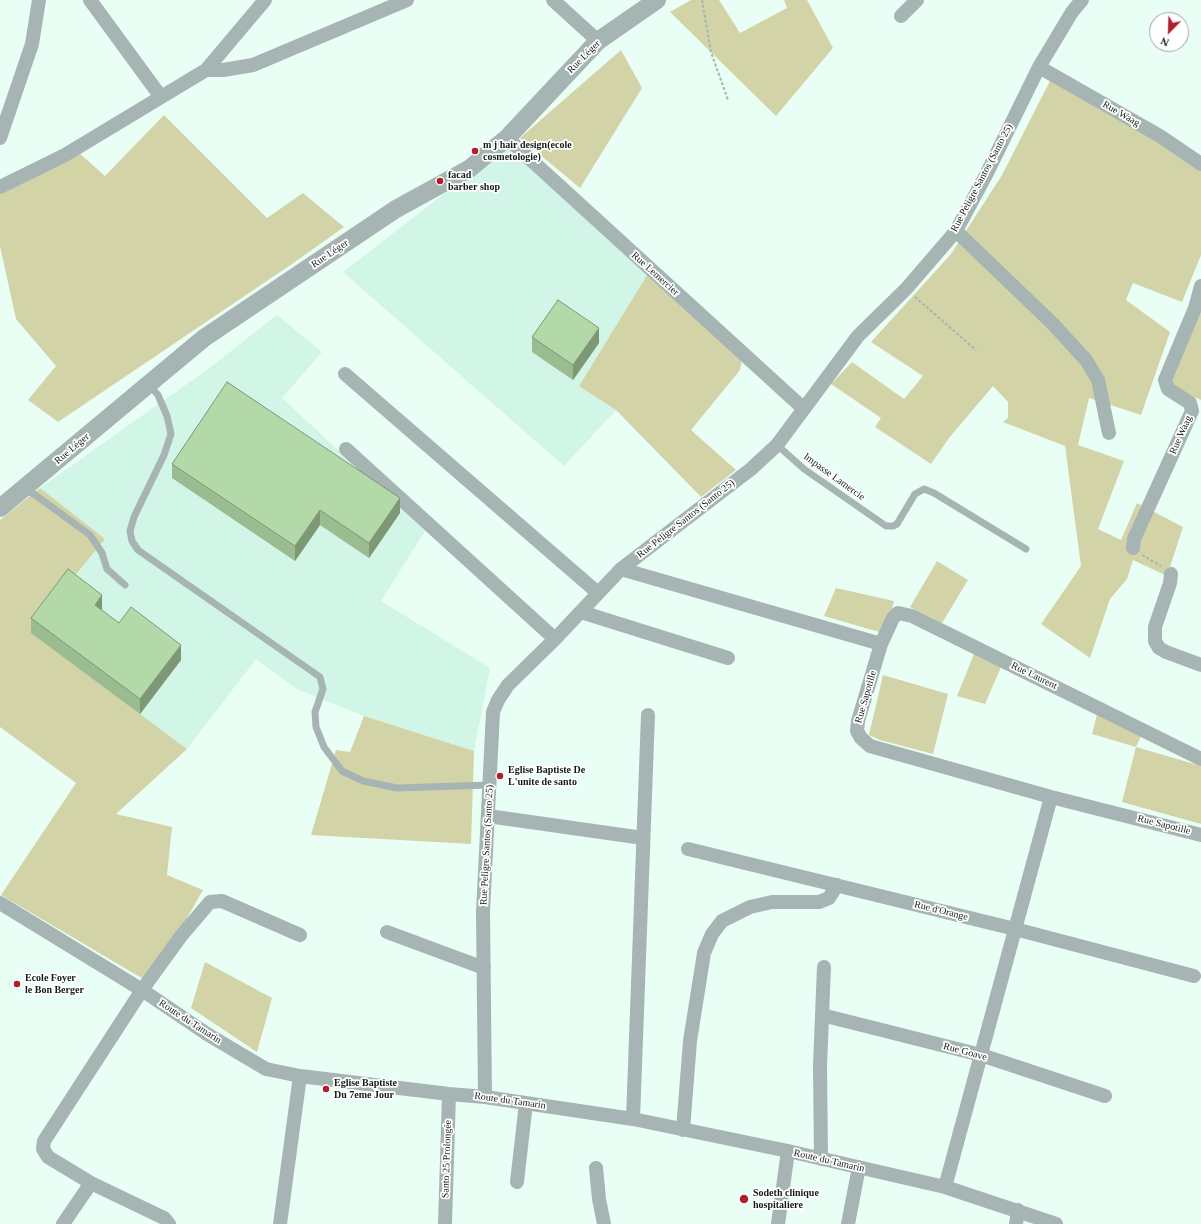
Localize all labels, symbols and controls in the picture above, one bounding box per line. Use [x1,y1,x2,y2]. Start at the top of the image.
north arrow [1149,12,1189,52]
text: N [1159,35,1171,49]
street label: Rue Léger [565,38,603,76]
street label: Rue Waag [1100,99,1142,129]
street label: Rue Peligre Santos (Santo 25) [948,122,1016,234]
place label: m j hair design(ecole cosmetologie) [483,139,572,162]
marker: m j hair design(ecole cosmetologie) [470,146,480,156]
place label: facad barber shop [448,169,500,192]
marker: facad barber shop [435,176,445,186]
street label: Rue Léger [309,237,351,271]
street label: Rue Lemercier [629,250,681,298]
street label: Rue Waag [1167,414,1195,456]
street label: Rue Léger [52,431,92,467]
street label: Impasse Lamercie [801,451,867,503]
street label: Rue Peligre Santos (Santo 25) [635,477,737,561]
street label: Rue Laurent [1009,660,1059,692]
street label: Rue Sapotille [853,669,879,725]
place label: Eglise Baptiste De L'unite de santo [508,764,585,788]
marker: Eglise Baptiste De L'unite de santo [495,771,505,781]
street label: Rue Peligre Santos (Santo 25) [478,784,496,906]
street label: Rue Sapotille [1136,813,1192,837]
street label: Rue d'Orange [913,899,969,923]
place label: Ecole Foyer le Bon Berger [25,972,84,996]
marker: Ecole Foyer le Bon Berger [12,979,22,989]
street label: Route du Tamarin [157,997,223,1047]
street label: Rue Goave [942,1040,988,1064]
place label: Eglise Baptiste Du 7eme Jour [334,1077,397,1100]
marker: Eglise Baptiste Du 7eme Jour [321,1084,331,1094]
street label: Route du Tamarin [473,1090,547,1112]
street label: Santo 25 Prolongée [440,1120,454,1198]
street label: Route du Tamarin [793,1147,865,1175]
place label: Sodeth clinique hospitaliere [753,1187,819,1210]
marker: Sodeth clinique hospitaliere [738,1193,750,1205]

